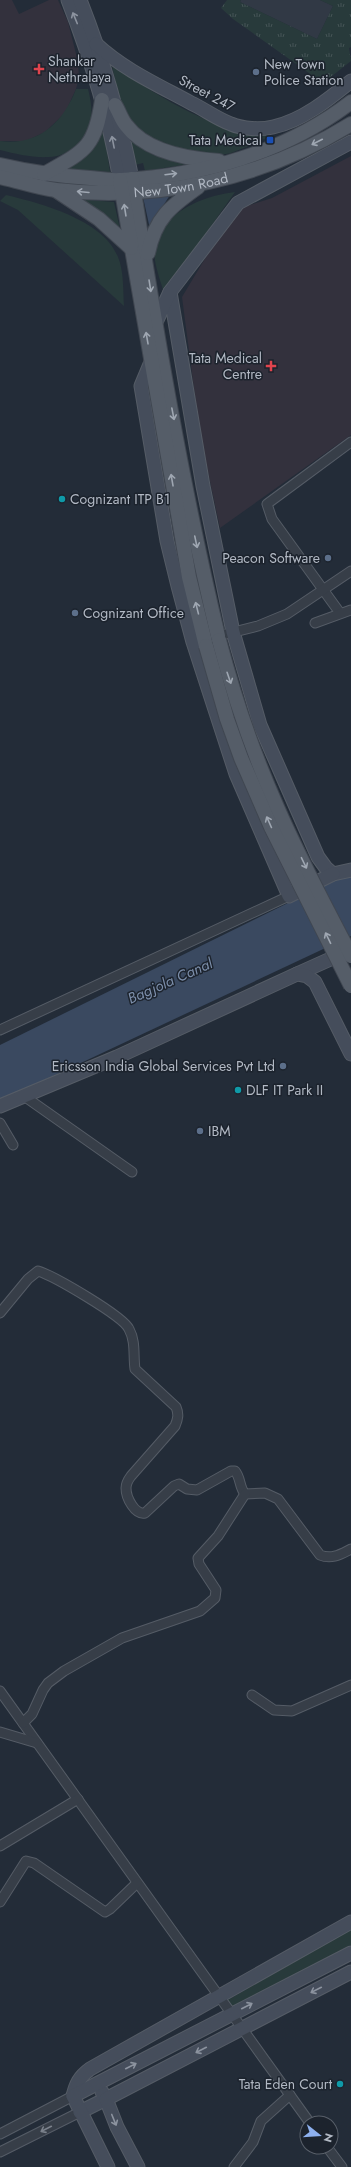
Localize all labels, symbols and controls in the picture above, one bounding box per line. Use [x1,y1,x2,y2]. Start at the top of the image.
one-way arrow [70,12,78,24]
place label: Shankar Nethralaya [48,51,111,87]
place label: New Town Police Station [264,54,344,90]
marker: Shankar Nethralaya [33,63,45,75]
marker: New Town Police Station [251,67,261,77]
street label: Street 247 [175,70,239,116]
place label: Tata Medical [189,130,262,150]
marker: Tata Medical [265,135,275,145]
one-way arrow [108,136,116,149]
one-way arrow [311,139,323,147]
street label: New Town Road [133,168,230,202]
one-way arrow [164,170,177,178]
one-way arrow [77,188,90,195]
one-way arrow [121,204,129,217]
one-way arrow [146,279,154,292]
one-way arrow [143,332,151,345]
place label: Tata Medical Centre [189,348,262,384]
marker: Tata Medical Centre [265,360,277,372]
one-way arrow [169,407,177,420]
one-way arrow [167,474,175,487]
place label: Cognizant ITP B1 [70,489,170,509]
marker: Cognizant ITP B1 [57,494,67,504]
one-way arrow [193,535,201,548]
place label: Peacon Software [222,548,320,568]
marker: Peacon Software [323,553,333,563]
one-way arrow [193,602,200,615]
place label: Cognizant Office [83,603,184,623]
marker: Cognizant Office [70,608,80,618]
one-way arrow [226,671,234,683]
one-way arrow [265,817,272,829]
one-way arrow [301,857,308,869]
one-way arrow [324,932,331,944]
water label: Bagjola Canal [124,952,217,1010]
place label: Ericsson India Global Services Pvt Ltd [52,1056,275,1076]
marker: Ericsson India Global Services Pvt Ltd [278,1061,288,1071]
place label: DLF IT Park II [246,1080,323,1100]
marker: DLF IT Park II [233,1085,243,1095]
place label: IBM [208,1121,231,1141]
marker: IBM [195,1126,205,1136]
one-way arrow [310,1987,322,1994]
one-way arrow [241,2002,253,2010]
one-way arrow [195,2047,207,2054]
one-way arrow [125,2062,137,2069]
place label: Tata Eden Court [239,2074,333,2094]
marker: Tata Eden Court [335,2079,345,2089]
one-way arrow [111,2114,119,2126]
north arrow [299,2115,339,2155]
one-way arrow [40,2126,52,2133]
text: N [320,2131,337,2144]

